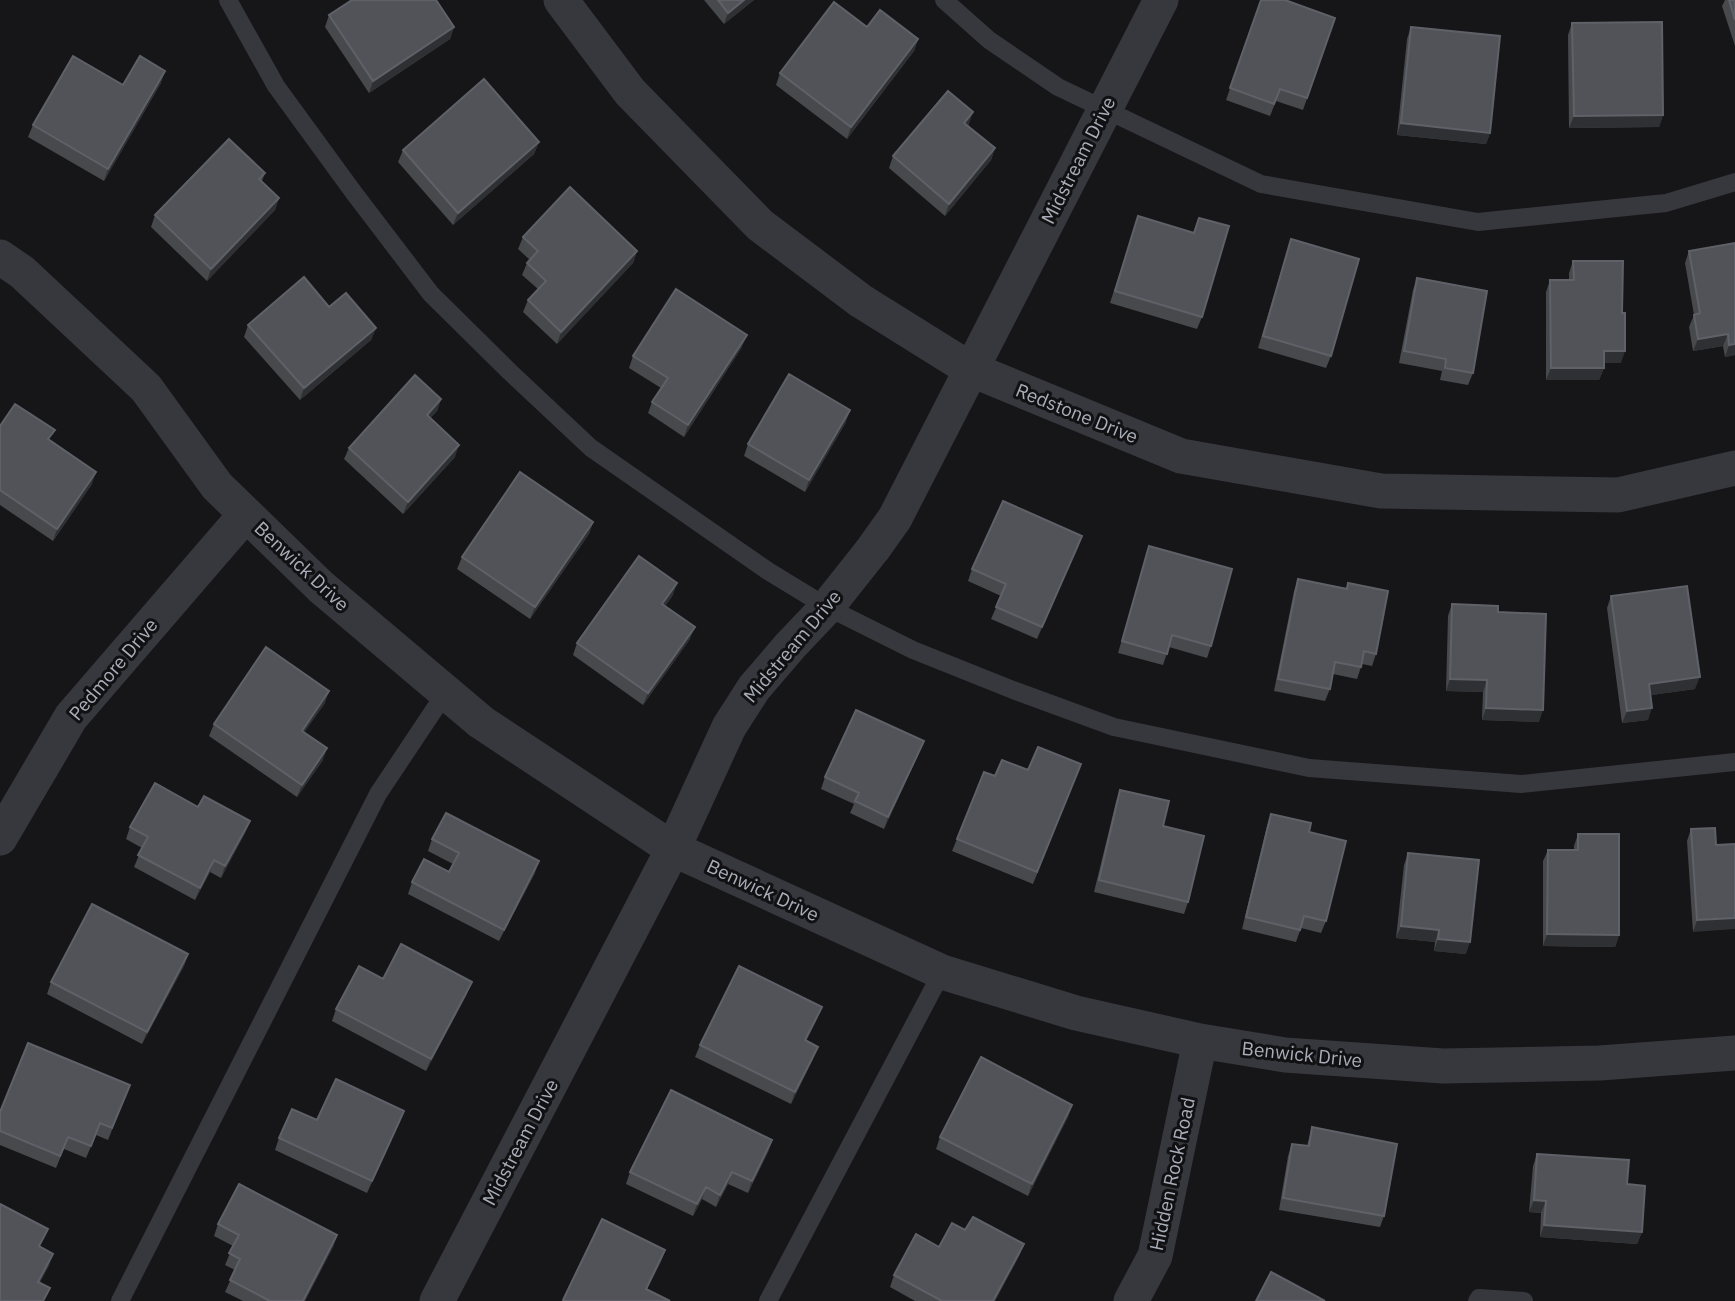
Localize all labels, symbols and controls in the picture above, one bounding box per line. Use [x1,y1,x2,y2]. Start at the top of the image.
street label: Midstream Drive [1036,92,1120,228]
street label: Redstone Drive [1012,378,1142,448]
street label: Benwick Drive [250,516,354,616]
street label: Midstream Drive [738,585,846,707]
street label: Pedmore Drive [63,613,163,725]
street label: Benwick Drive [703,854,823,926]
street label: Benwick Drive [1241,1036,1363,1072]
street label: Midstream Drive [477,1075,563,1209]
street label: Hidden Rock Road [1144,1095,1200,1253]

